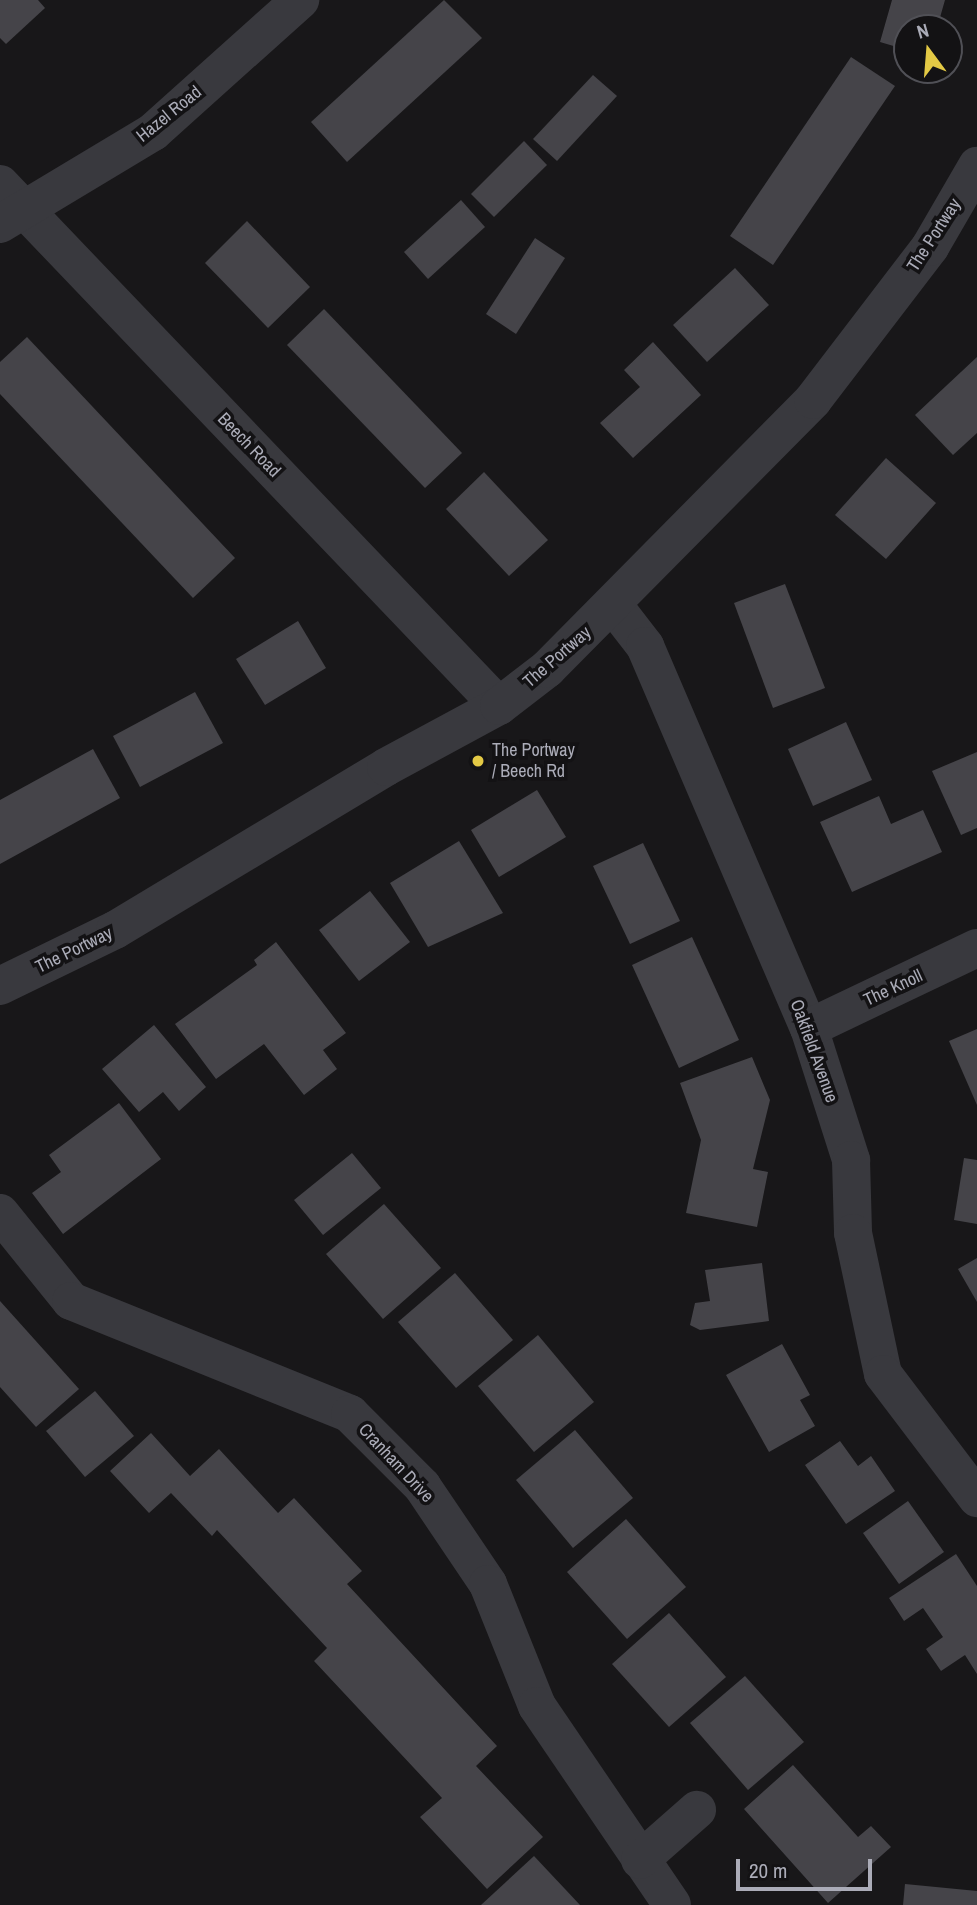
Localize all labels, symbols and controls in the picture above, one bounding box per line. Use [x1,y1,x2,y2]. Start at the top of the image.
north arrow [893,14,963,84]
text: N [914,17,932,45]
street label: Hazel Road [132,81,206,147]
street label: The Portway [902,194,966,276]
street label: Beech Road [213,408,285,482]
street label: The Portway [519,622,595,692]
place label: The Portway / Beech Rd [492,740,575,782]
marker: The Portway / Beech Rd [470,753,486,769]
street label: The Portway [32,922,116,978]
street label: The Knoll [860,965,926,1011]
street label: Oakfield Avenue [785,996,843,1106]
street label: Cranham Drive [354,1419,438,1507]
scale bar [739,1846,876,1890]
text: 20 m [749,1856,787,1885]

